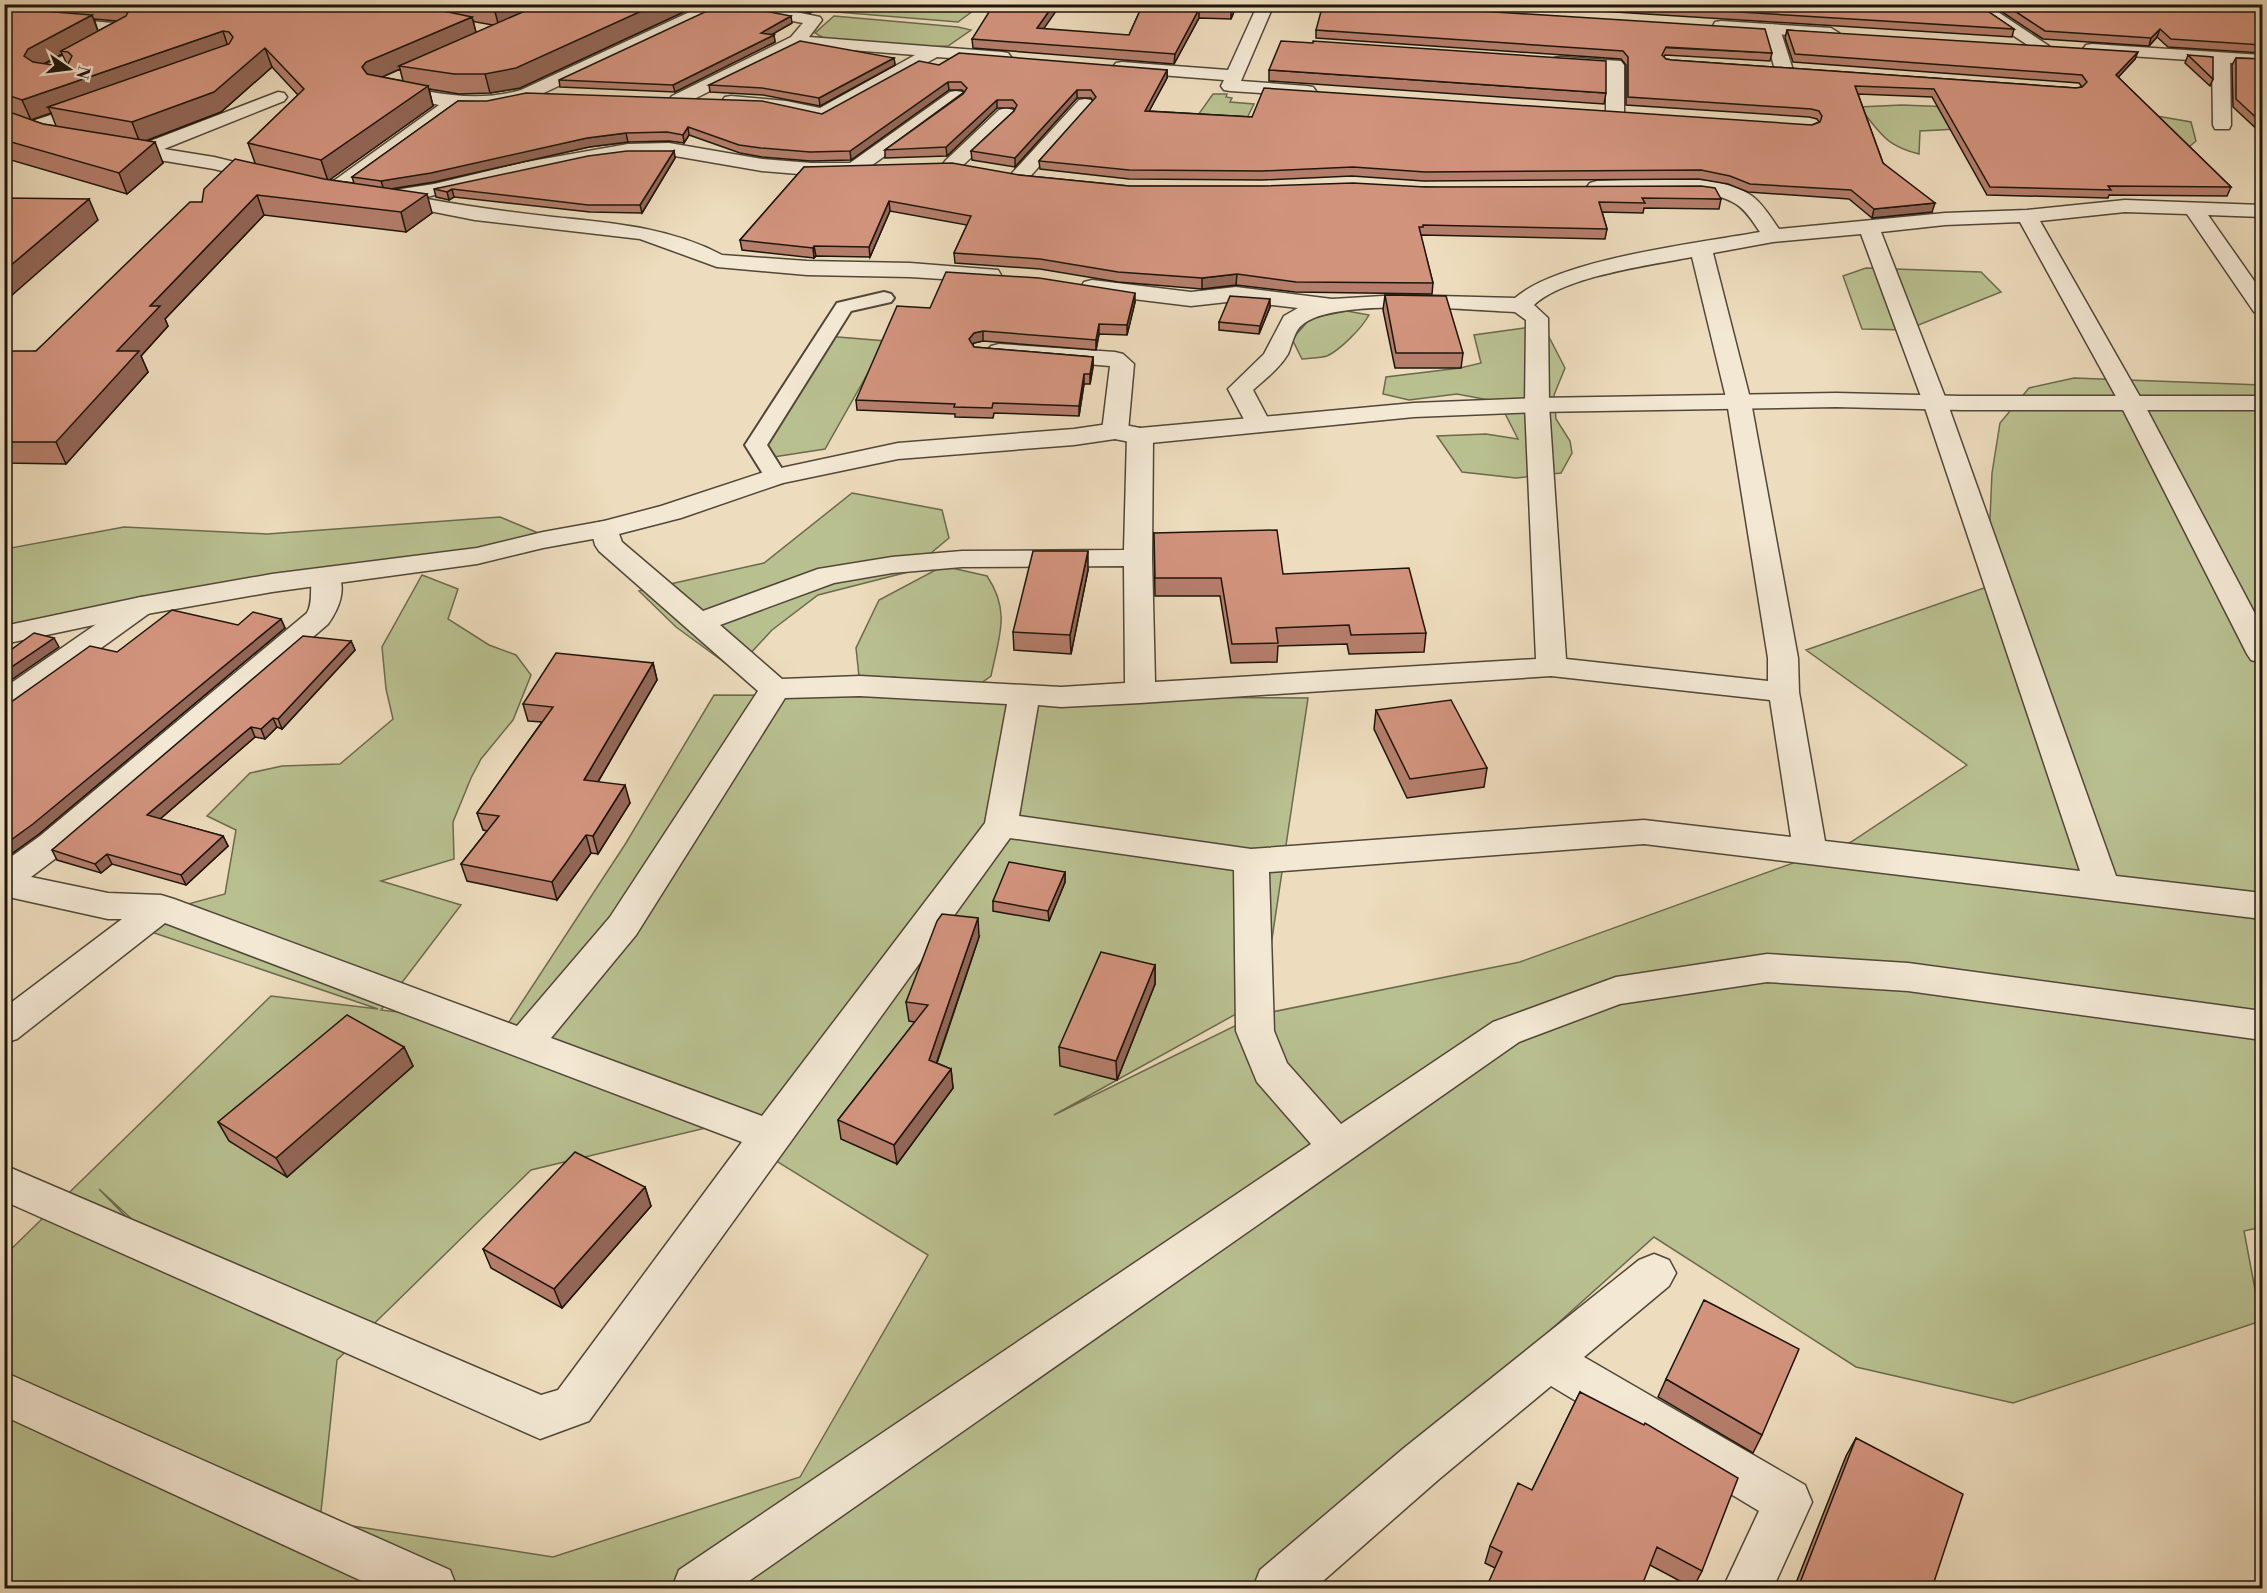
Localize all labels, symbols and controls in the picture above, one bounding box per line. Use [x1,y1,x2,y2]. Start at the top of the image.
north arrow [39,39,99,99]
text: N [71,64,94,81]

